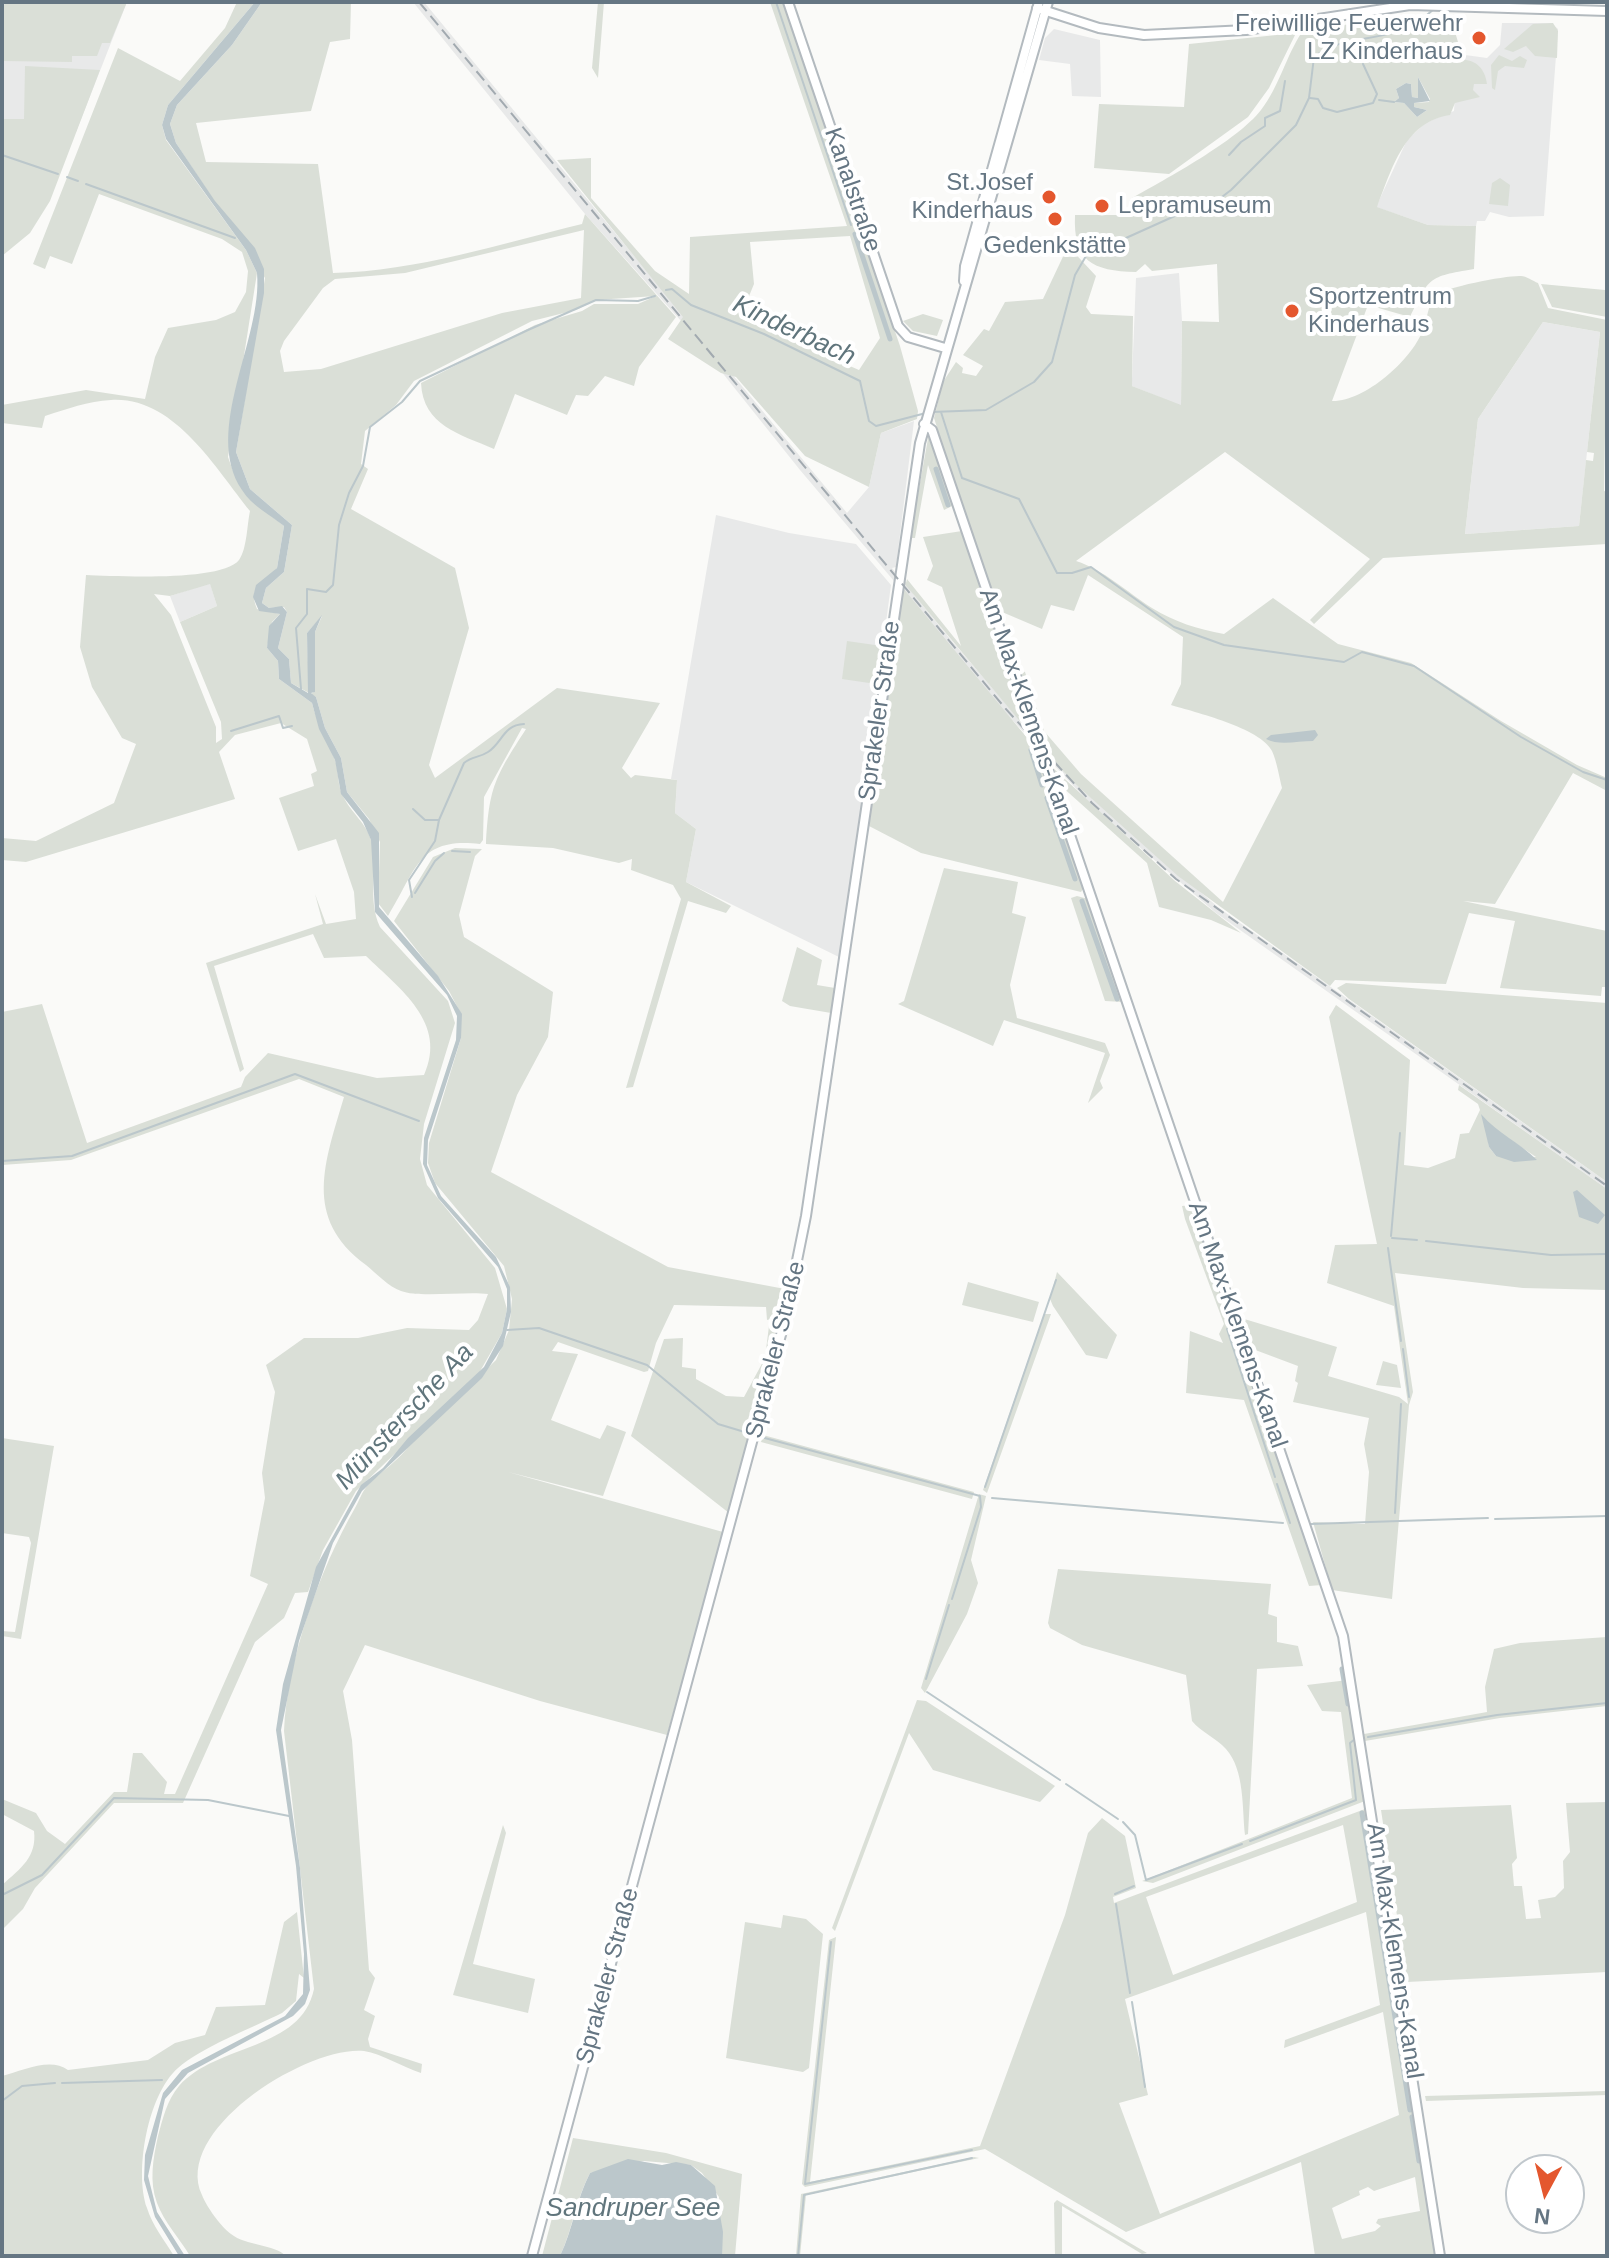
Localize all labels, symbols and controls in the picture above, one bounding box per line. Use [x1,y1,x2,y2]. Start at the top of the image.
place label: Freiwillige Feuerwehr LZ Kinderhaus [1235,10,1463,66]
marker: Freiwillige Feuerwehr LZ Kinderhaus [1470,29,1488,47]
street label: Kanalstraße [817,124,887,256]
place label: St.Josef Kinderhaus [912,169,1033,225]
marker: St.Josef Kinderhaus [1040,188,1058,206]
place label: Lepramuseum [1118,192,1271,220]
marker: Lepramuseum [1093,197,1111,215]
marker: Gedenkstätte [1046,210,1064,228]
place label: Gedenkstätte [984,232,1126,260]
place label: Sportzentrum Kinderhaus [1308,283,1452,339]
water label: Kinderbach [728,289,860,373]
marker: Sportzentrum Kinderhaus [1283,302,1301,320]
street label: Am Max-Klemens-Kanal [972,585,1084,839]
street label: Sprakeler Straße [853,619,907,803]
street label: Am Max-Klemens-Kanal [1181,1198,1293,1452]
street label: Sprakeler Straße [740,1259,812,1441]
water label: Münstersche Aa [330,1338,480,1496]
street label: Am Max-Klemens-Kanal [1360,1821,1428,2081]
street label: Sprakeler Straße [571,1885,645,2067]
north arrow [1505,2154,1585,2234]
water label: Sandruper See [546,2193,720,2225]
text: N [1533,2203,1552,2230]

